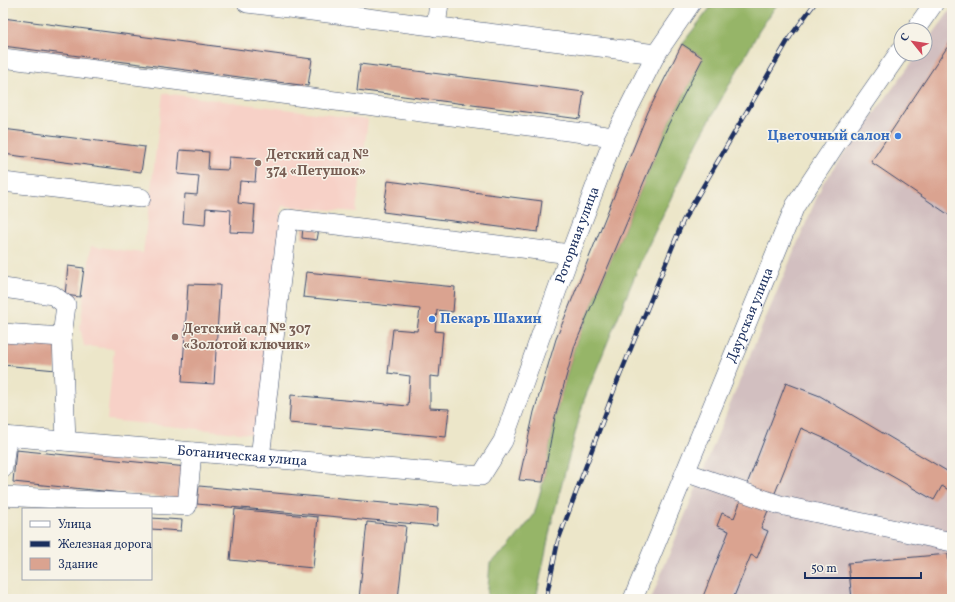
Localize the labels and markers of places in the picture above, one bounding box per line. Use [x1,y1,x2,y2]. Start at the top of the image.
place label: Цветочный салон [768,127,890,146]
marker: Цветочный салон [893,131,903,141]
place label: Детский сад № 374 «Петушок» [266,146,369,181]
marker: Детский сад № 374 «Петушок» [253,158,263,168]
place label: Пекарь Шахин [440,310,542,329]
marker: Пекарь Шахин [427,314,437,324]
place label: Детский сад № 307 «Золотой ключик» [183,320,311,355]
marker: Детский сад № 307 «Золотой ключик» [170,332,180,342]

